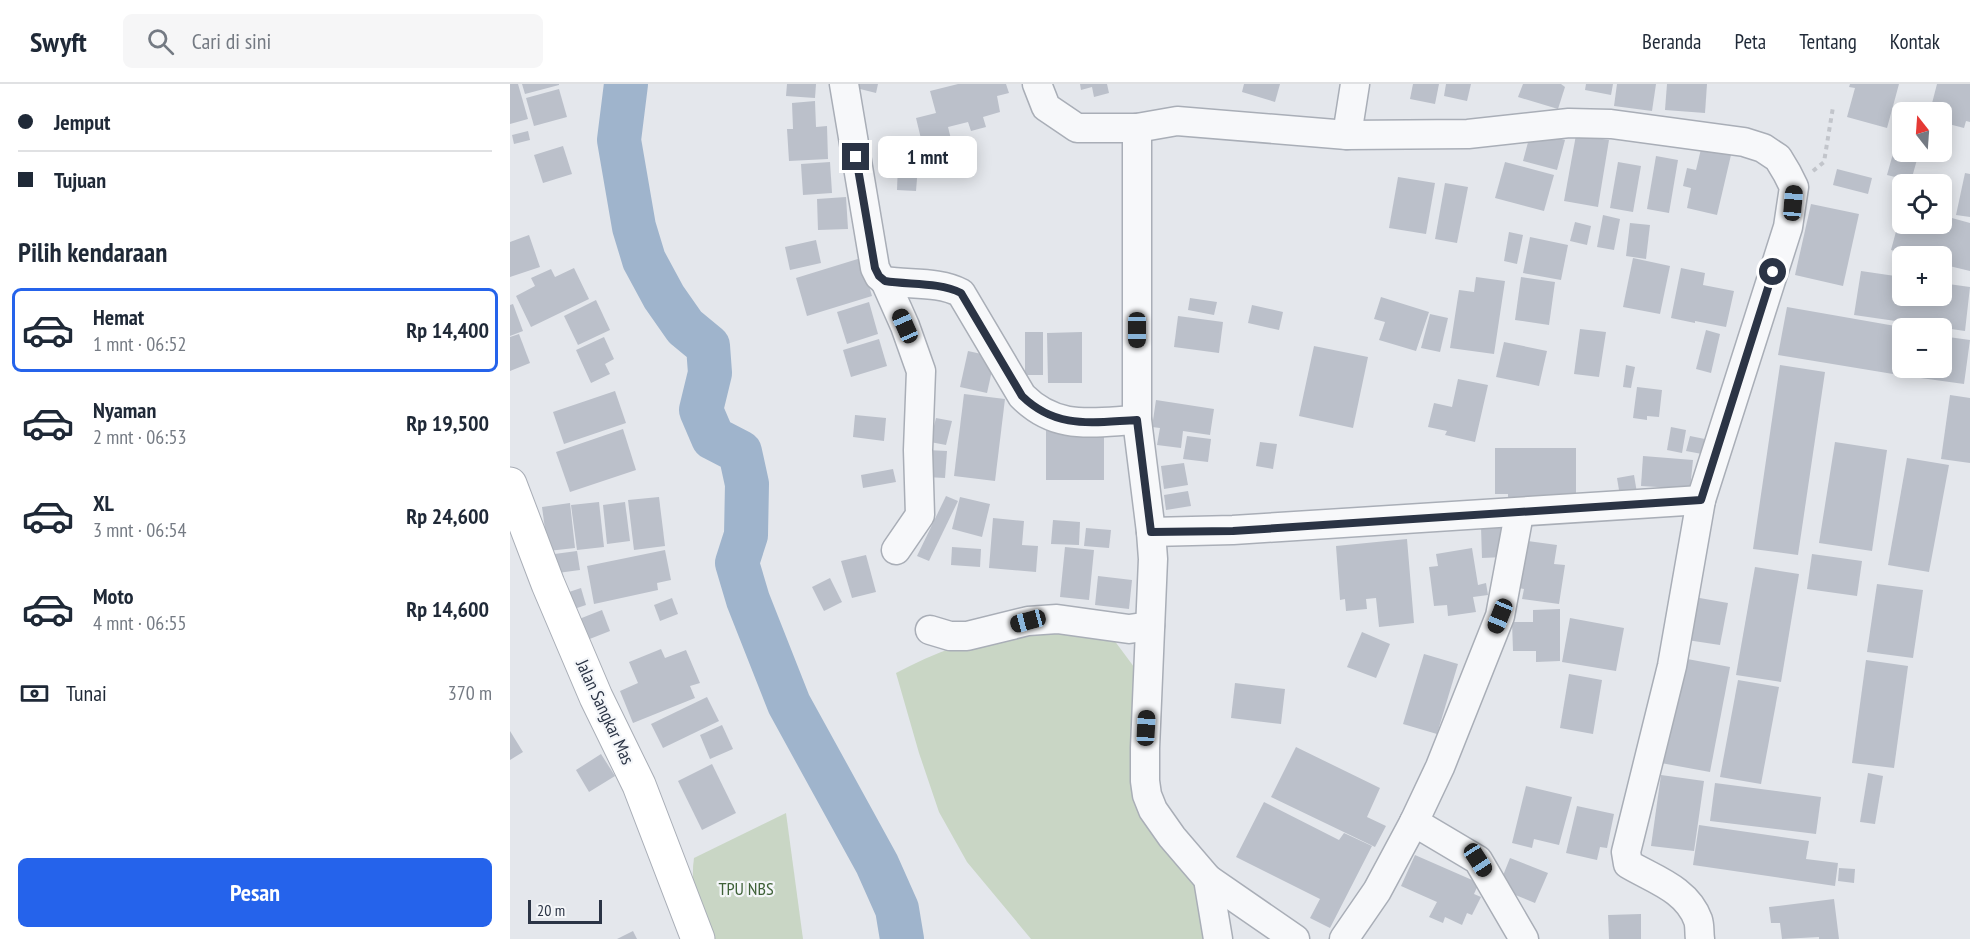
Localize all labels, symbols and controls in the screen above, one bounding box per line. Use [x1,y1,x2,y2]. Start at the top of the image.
search box [123,14,543,68]
text: Swyft [30,23,87,60]
icon: search [144,25,177,58]
text: Cari di sini [192,27,271,55]
text: Beranda [1642,28,1702,55]
text: Peta [1735,28,1766,55]
text: Tentang [1799,28,1857,55]
text: Kontak [1890,28,1940,55]
north arrow [1892,102,1952,162]
map controls [1892,102,1952,378]
text: Jemput [54,108,110,136]
callout: 1 mnt [877,136,976,178]
route end [842,143,869,170]
text: 1 mnt [907,144,948,170]
text: Tujuan [54,166,106,194]
button: locate [1892,174,1952,234]
car [1782,184,1804,222]
text: Pilih kendaraan [18,235,167,269]
button: + [1892,246,1952,306]
route start [1759,258,1786,285]
icon: car [21,303,75,357]
text: Hemat [93,303,144,331]
car [889,306,921,346]
car [1128,312,1146,348]
text: Rp 14,400 [406,316,489,344]
button: − [1892,318,1952,378]
text: 1 mnt · 06:52 [93,331,186,357]
icon: car [21,396,75,450]
text: Nyaman [93,396,156,424]
text: Rp 19,500 [406,409,489,437]
text: 2 mnt · 06:53 [93,424,186,450]
icon: car [21,489,75,543]
text: XL [93,489,114,517]
text: Rp 24,600 [406,502,489,530]
text: 3 mnt · 06:54 [93,517,186,543]
icon: car [21,582,75,636]
text: Moto [93,582,134,610]
text: Rp 14,600 [406,595,489,623]
car [1485,596,1515,636]
car [1008,608,1048,634]
text: 4 mnt · 06:55 [93,610,186,636]
street label: Jalan Sangkar Mas [571,655,640,768]
icon: cash [18,677,51,710]
text: Tunai [66,679,107,707]
text: 370 m [448,680,492,706]
car [1136,710,1156,746]
car [1461,840,1495,880]
button: Pesan [18,858,492,927]
park label: TPU NBS [718,877,774,900]
scale bar [528,897,602,924]
text: 20 m [537,900,565,920]

